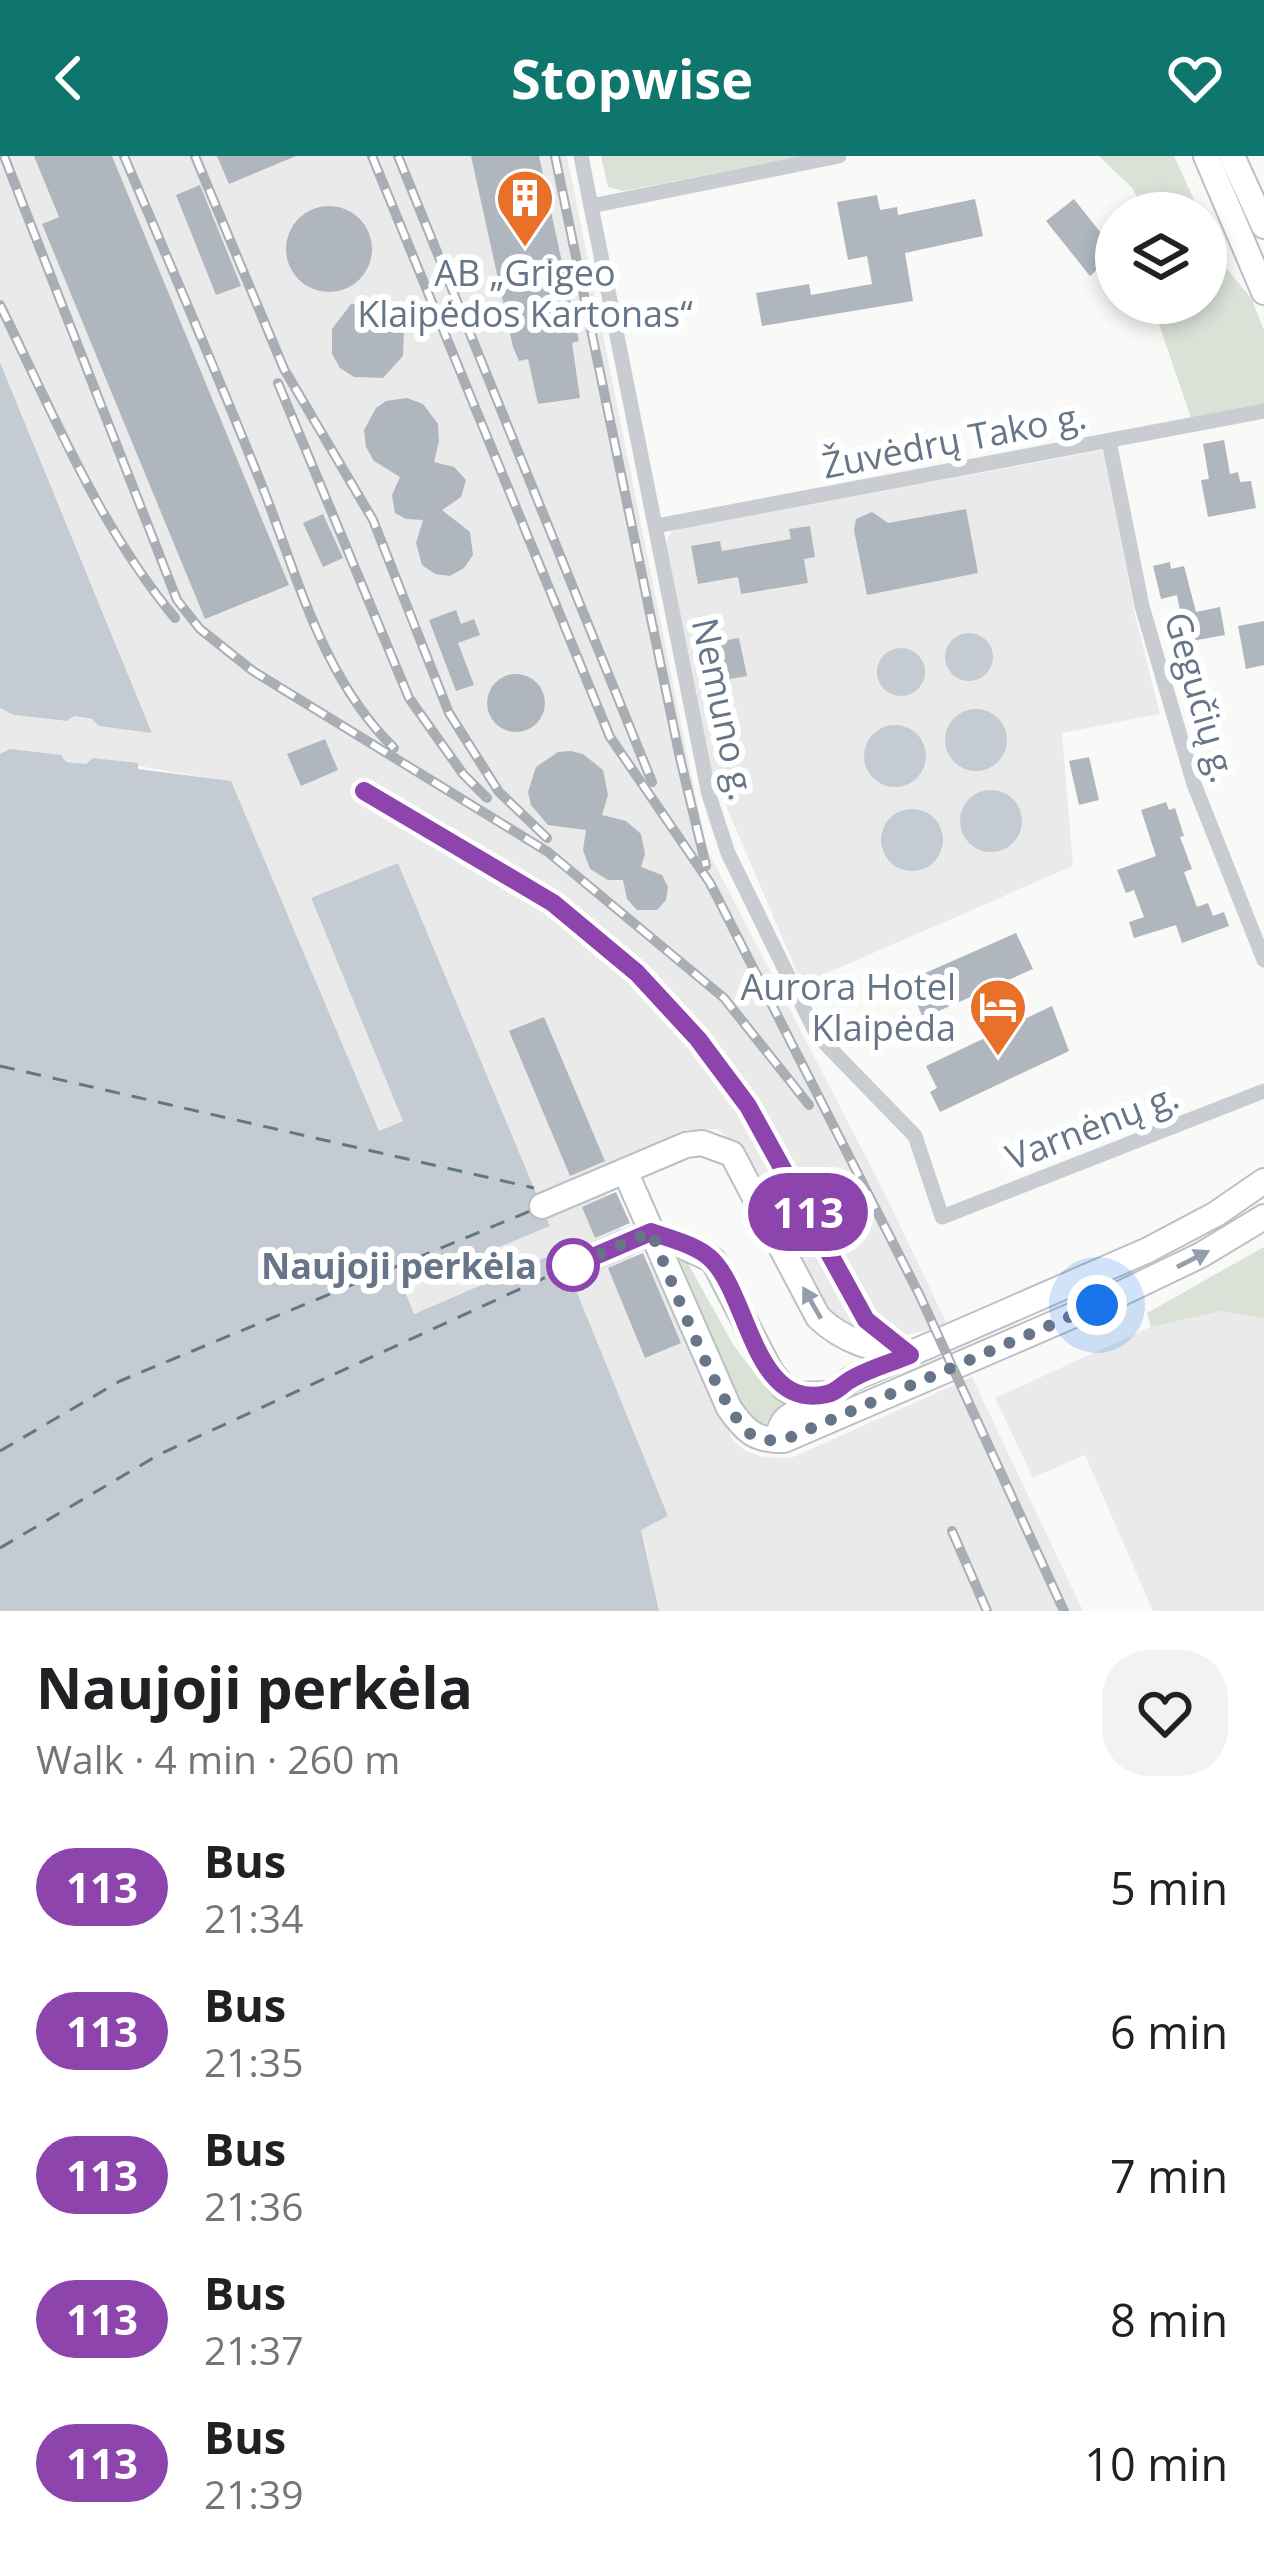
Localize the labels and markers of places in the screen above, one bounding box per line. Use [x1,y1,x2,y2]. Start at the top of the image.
building icon: AB „Grigeo Klaipėdos Kartonas“ [494,167,556,249]
place label: AB „Grigeo Klaipėdos Kartonas“ [357,248,693,338]
place label: Aurora Hotel Klaipėda [740,962,956,1052]
hotel icon: Aurora Hotel Klaipėda [967,976,1029,1058]
marker: Naujoji perkėla [548,1240,598,1290]
place label: Naujoji perkėla [261,1241,537,1290]

